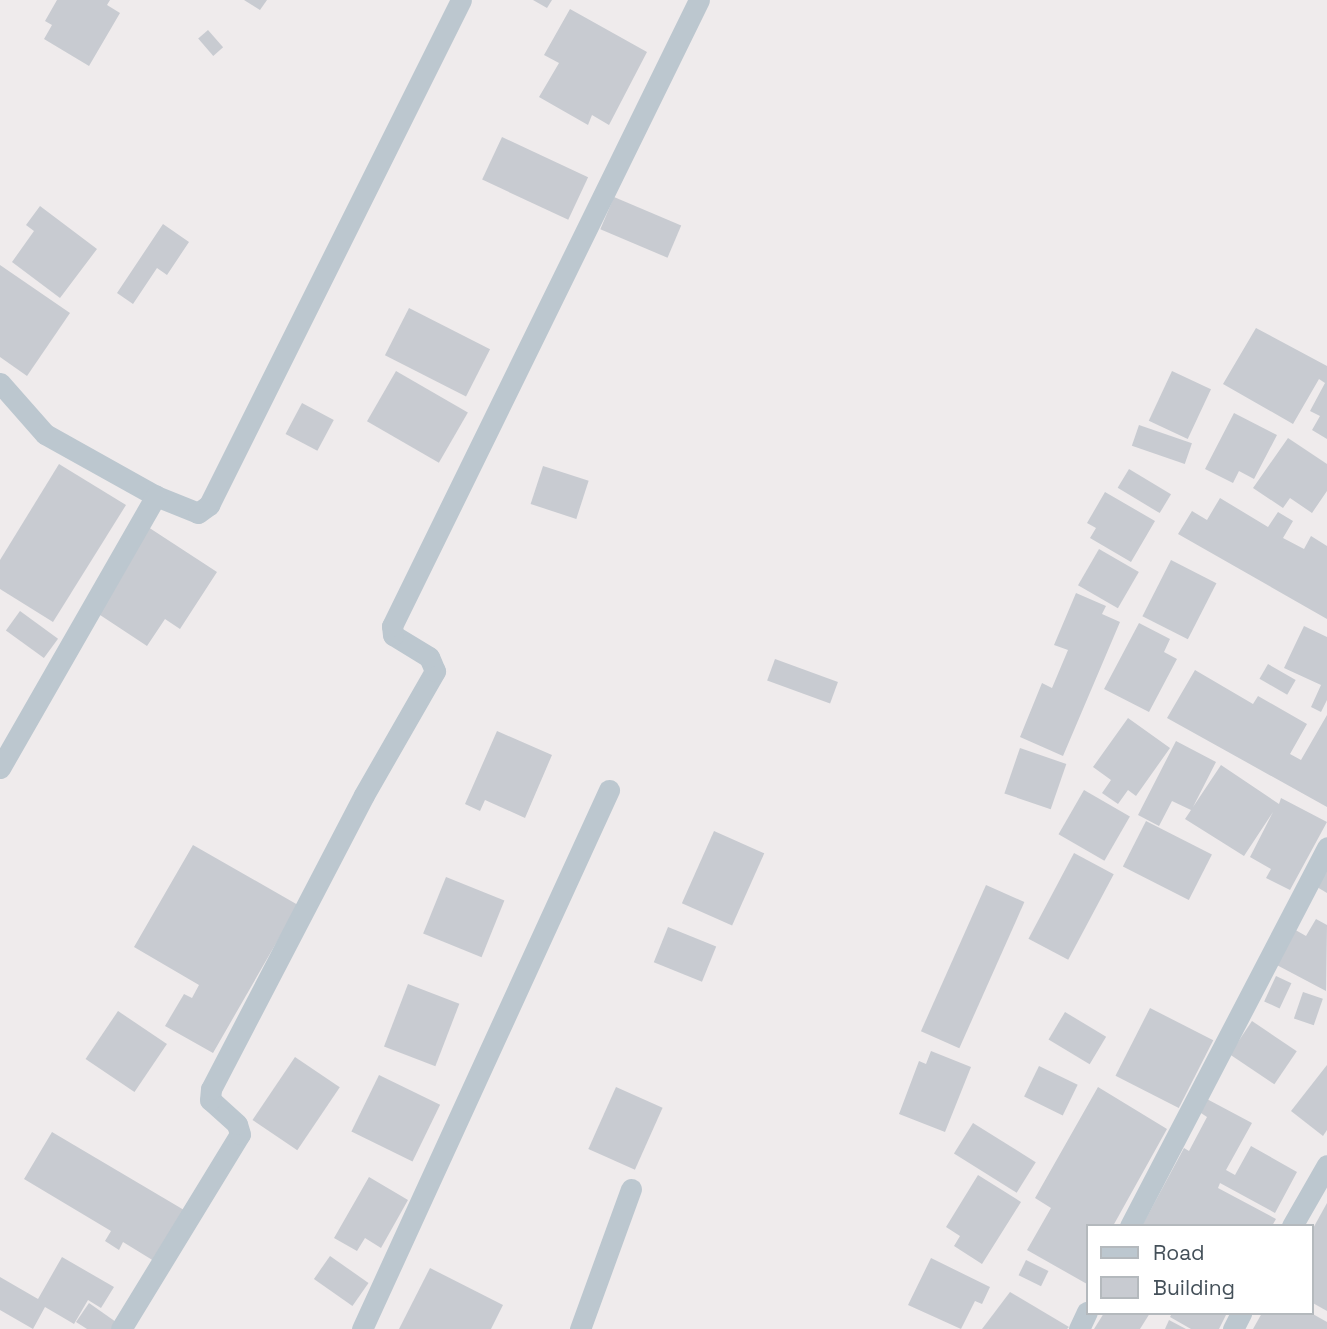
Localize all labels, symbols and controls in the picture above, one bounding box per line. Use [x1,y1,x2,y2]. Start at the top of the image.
legend [1086,1224,1313,1315]
text: Road [1153,1239,1205,1266]
text: Building [1153,1274,1235,1301]

